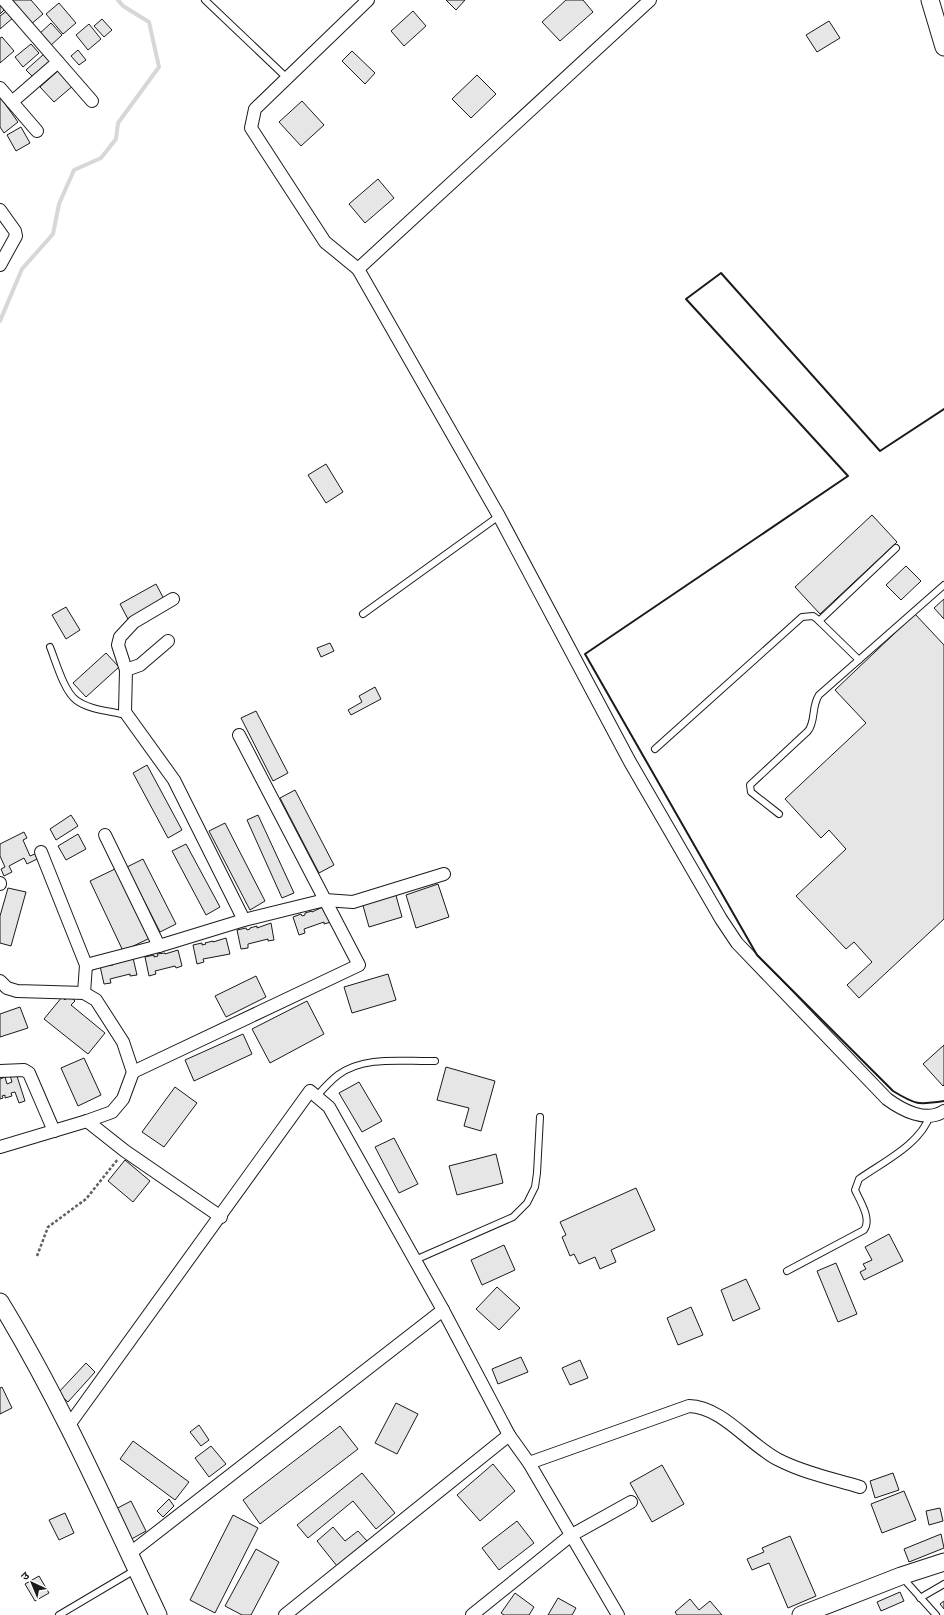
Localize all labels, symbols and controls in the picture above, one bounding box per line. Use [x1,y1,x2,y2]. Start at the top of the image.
north arrow [12,1563,52,1603]
text: उ [18,1568,32,1582]

